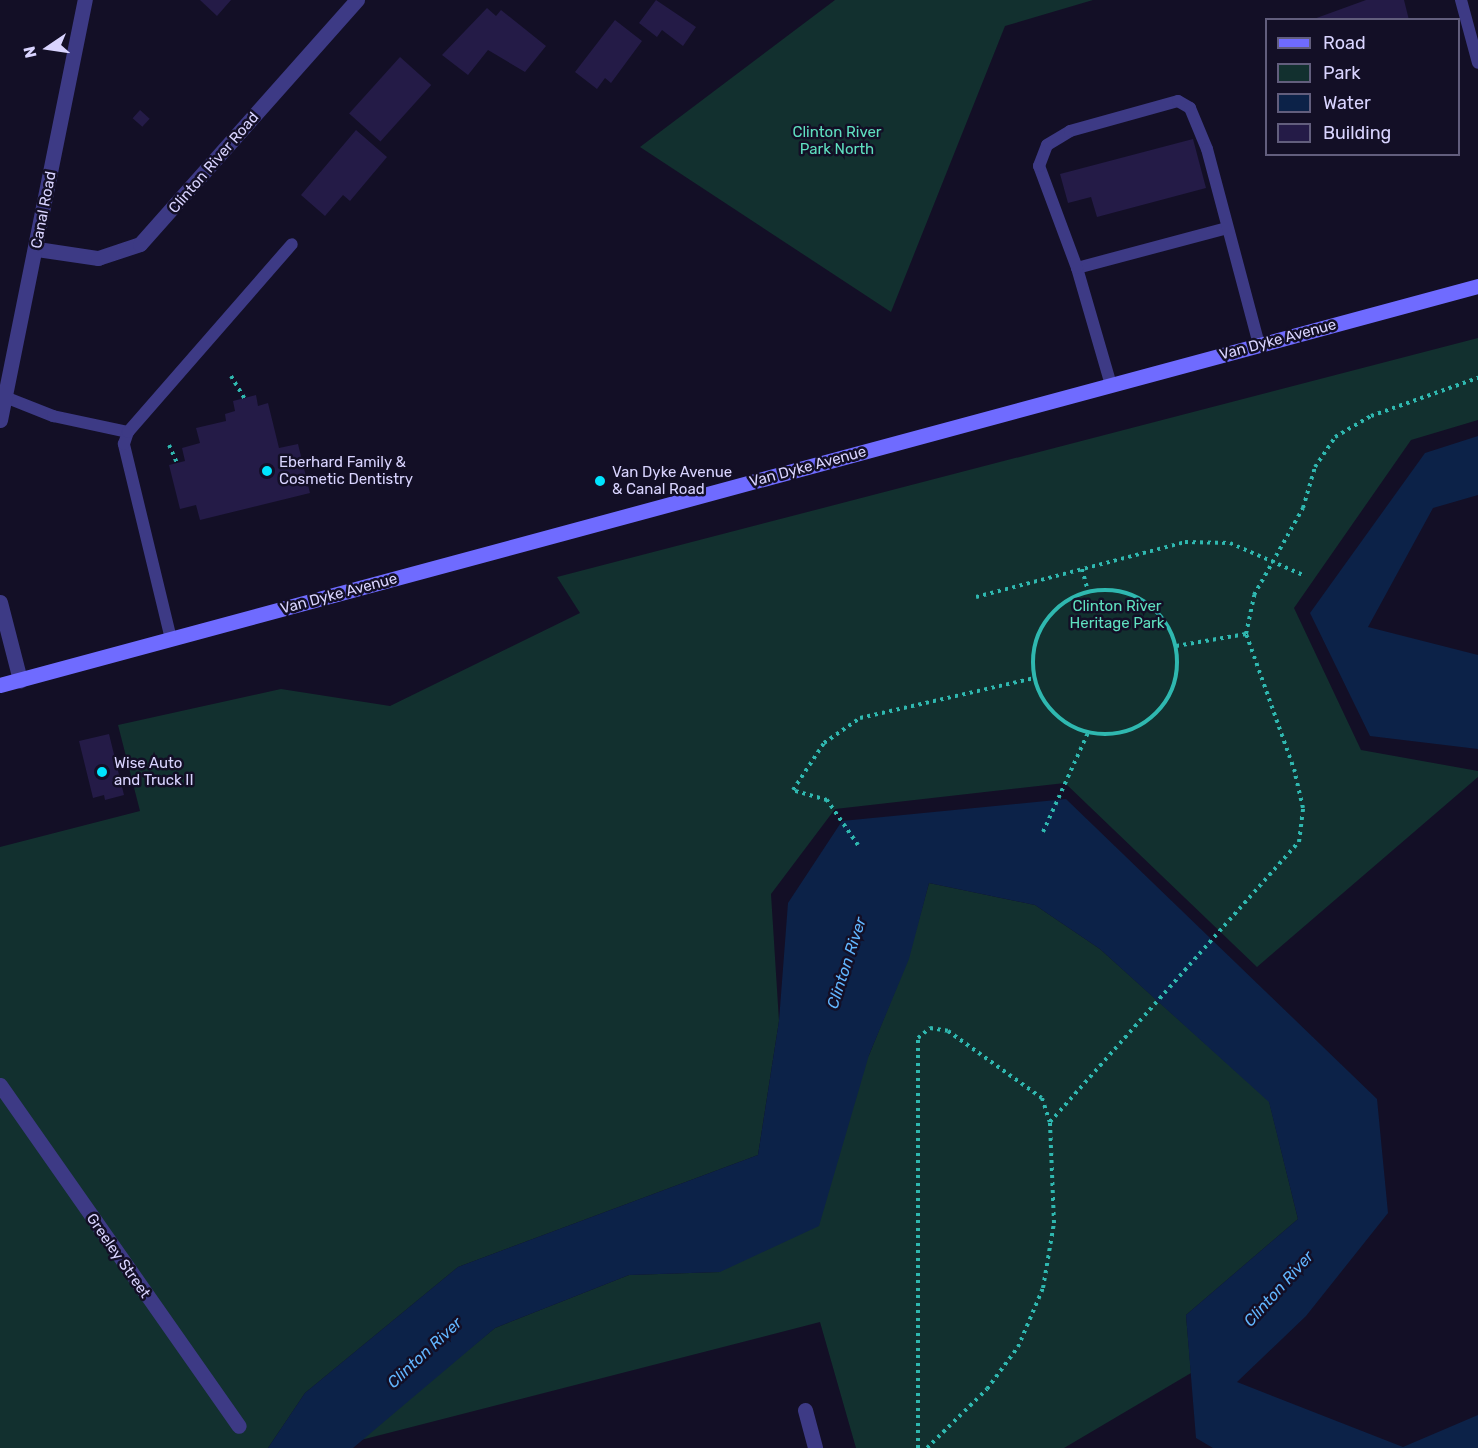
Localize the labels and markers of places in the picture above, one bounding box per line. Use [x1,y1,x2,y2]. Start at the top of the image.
place label: Eberhard Family & Cosmetic Dentistry [279,453,413,488]
place label: Van Dyke Avenue & Canal Road [612,463,733,498]
marker: Eberhard Family & Cosmetic Dentistry [260,464,274,478]
marker: Van Dyke Avenue & Canal Road [593,474,607,488]
place label: Wise Auto and Truck II [114,754,194,789]
marker: Wise Auto and Truck II [95,765,109,779]

